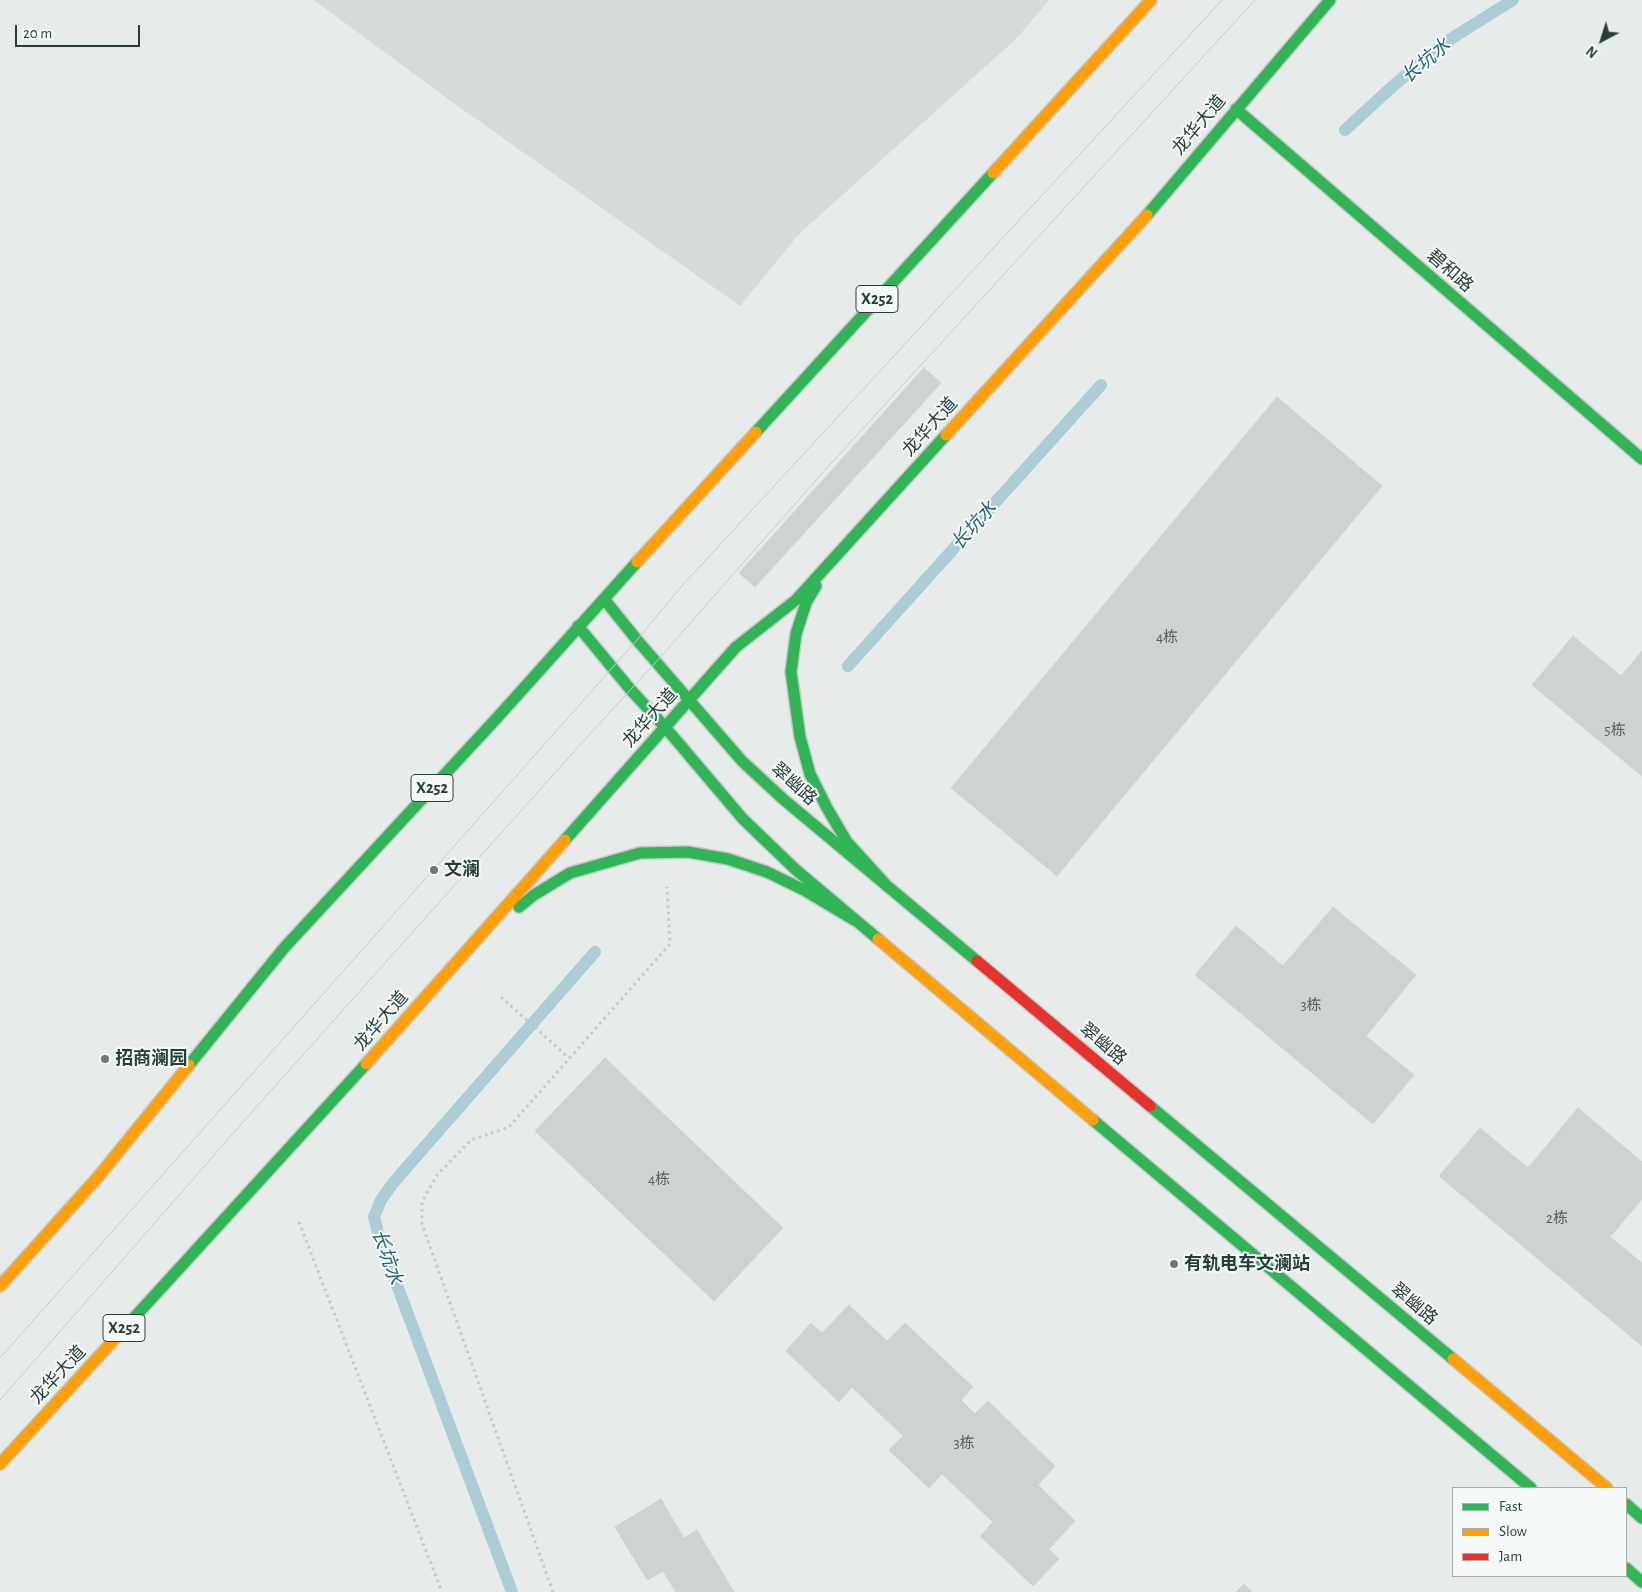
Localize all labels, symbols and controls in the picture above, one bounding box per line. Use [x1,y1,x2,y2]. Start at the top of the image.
scale bar [18,15,142,47]
north arrow [1577,15,1627,65]
text: 20 m [23,26,52,41]
water label: 长坑水 [1397,34,1455,88]
text: N [1584,43,1601,60]
street label: 龙华大道 [1168,90,1230,160]
street label: 碧和路 [1423,245,1477,297]
road number: X252 [856,286,898,312]
street label: 龙华大道 [898,393,962,461]
water label: 长坑水 [946,497,1002,555]
house number: 4栋 [1156,628,1178,646]
street label: 龙华大道 [618,684,682,752]
house number: 5栋 [1604,721,1626,739]
street label: 翠幽路 [767,758,821,810]
road number: X252 [411,774,453,801]
place label: 文澜 [444,859,480,881]
marker: 文澜 [428,864,440,876]
street label: 龙华大道 [349,987,413,1055]
house number: 3栋 [1300,996,1322,1014]
street label: 翠幽路 [1075,1018,1131,1070]
place label: 招商澜园 [115,1048,187,1070]
marker: 招商澜园 [99,1053,111,1065]
house number: 4栋 [648,1170,670,1188]
house number: 2栋 [1546,1209,1568,1227]
water label: 长坑水 [367,1226,407,1288]
place label: 有轨电车文澜站 [1184,1253,1310,1275]
marker: 有轨电车文澜站 [1168,1258,1180,1270]
street label: 翠幽路 [1386,1278,1442,1330]
road number: X252 [103,1315,145,1342]
street label: 龙华大道 [26,1341,90,1409]
house number: 3栋 [953,1434,975,1452]
legend [1452,1487,1627,1577]
text: Fast [1499,1499,1522,1514]
text: Slow [1499,1524,1527,1539]
text: Jam [1499,1549,1522,1564]

